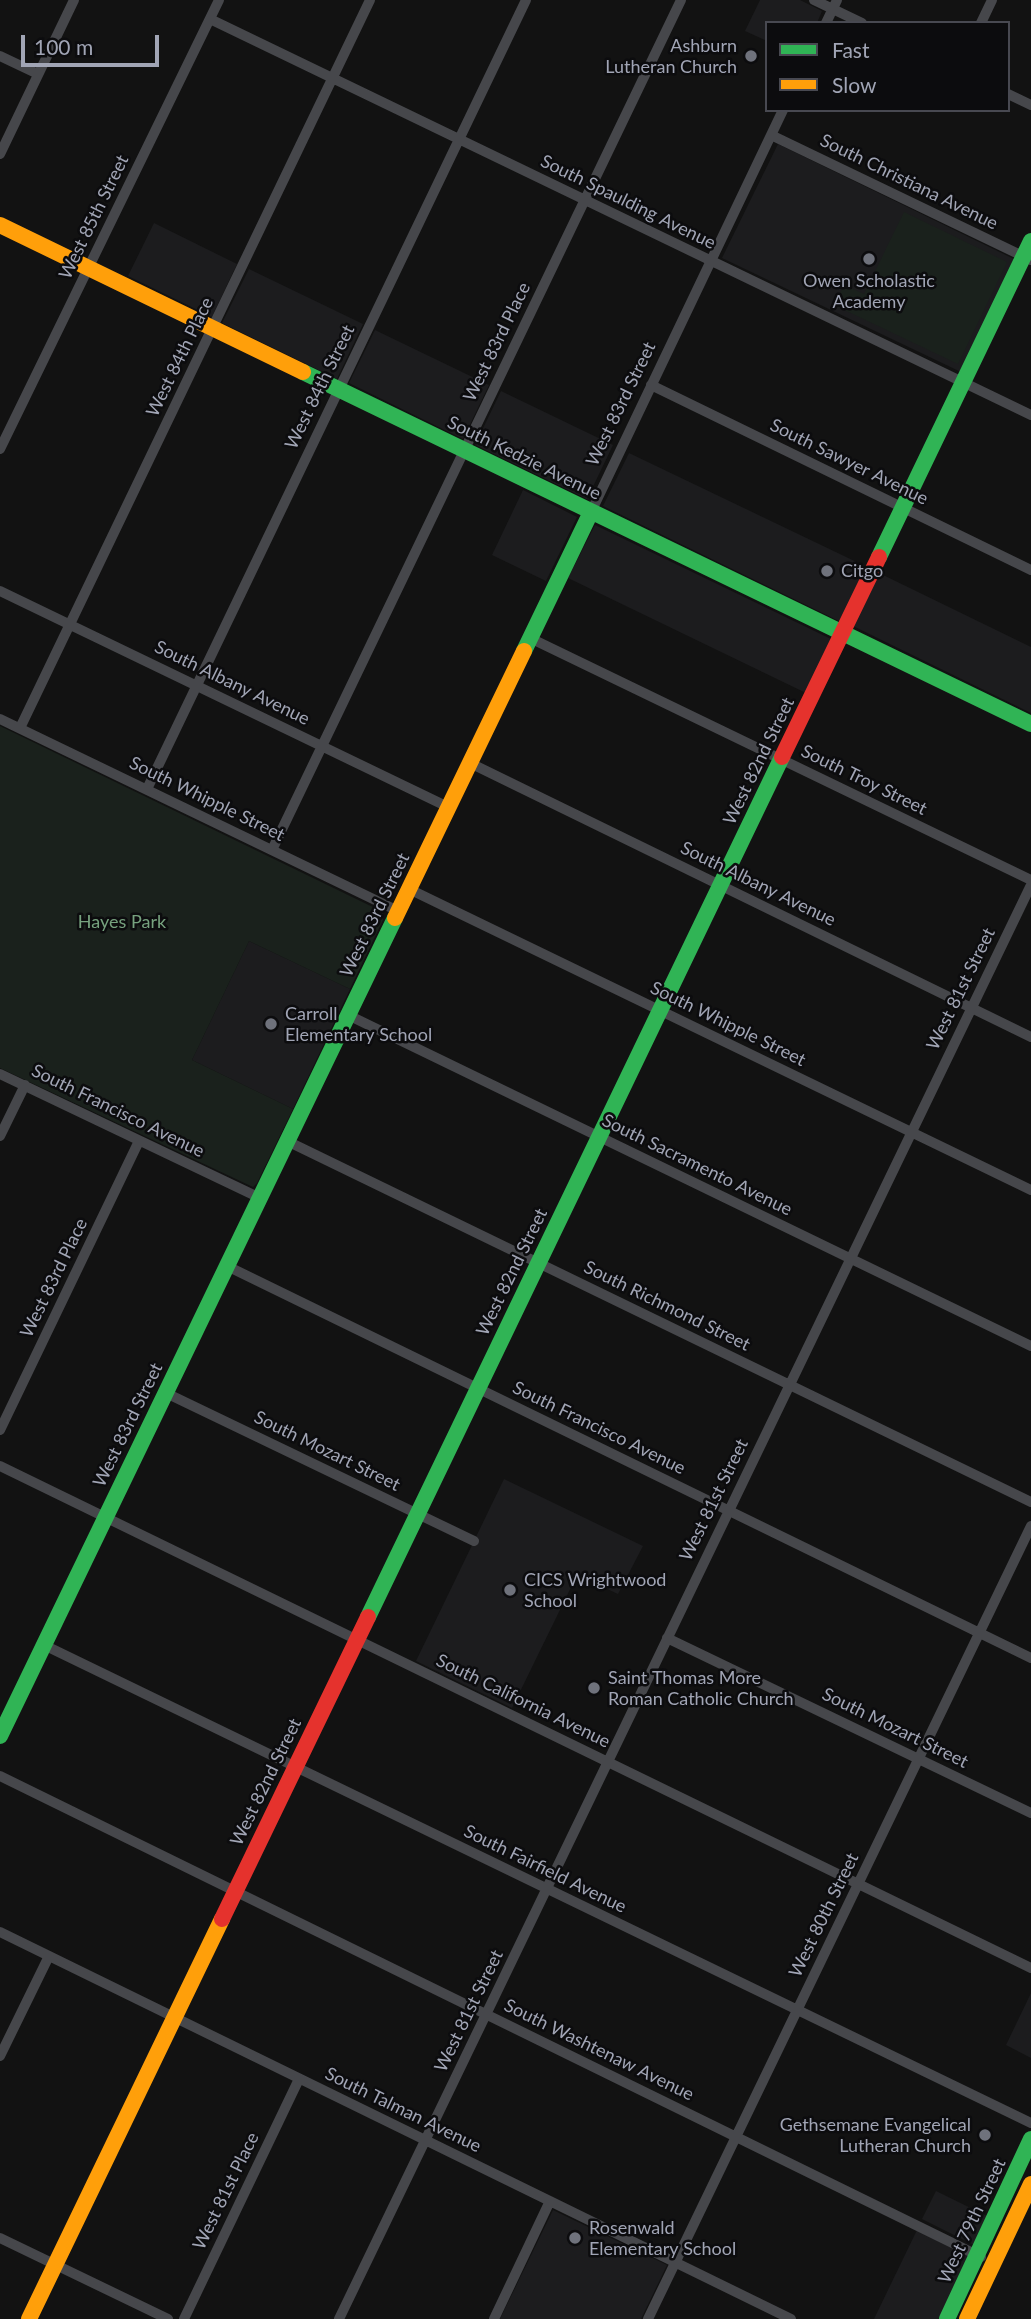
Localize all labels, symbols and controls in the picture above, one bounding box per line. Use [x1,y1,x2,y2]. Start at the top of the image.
scale bar [24,21,163,65]
legend [765,21,1010,112]
text: 100 m [34,34,93,59]
place label: Ashburn Lutheran Church [605,35,737,78]
text: Fast [832,37,869,62]
marker: Ashburn Lutheran Church [743,48,759,64]
text: Slow [832,72,876,97]
street label: South Christiana Avenue [817,130,1001,234]
street label: South Spaulding Avenue [537,150,719,254]
street label: West 85th Street [55,151,133,283]
marker: Owen Scholastic Academy [861,251,877,267]
place label: Owen Scholastic Academy [803,270,935,312]
street label: West 83rd Place [459,279,535,405]
street label: West 84th Place [142,294,218,420]
street label: West 84th Street [281,321,359,453]
street label: West 83rd Street [582,339,660,469]
street label: South Kedzie Avenue [444,411,604,505]
street label: South Sawyer Avenue [767,414,931,510]
place label: Citgo [841,560,883,582]
marker: Citgo [819,563,835,579]
street label: South Albany Avenue [151,636,313,730]
street label: West 82nd Street [719,694,799,828]
street label: South Troy Street [798,740,930,820]
street label: South Whipple Street [126,752,288,846]
street label: South Albany Avenue [677,837,839,931]
street label: West 83rd Street [336,850,414,980]
park label: Hayes Park [78,911,166,933]
street label: West 81st Street [922,924,1000,1054]
street label: South Whipple Street [647,977,809,1071]
place label: Carroll Elementary School [285,1003,432,1046]
marker: Carroll Elementary School [263,1016,279,1032]
street label: South Francisco Avenue [28,1060,208,1162]
street label: South Sacramento Avenue [599,1110,795,1220]
street label: West 82nd Street [472,1205,552,1339]
street label: West 83rd Place [16,1215,92,1341]
street label: South Richmond Street [580,1256,754,1356]
street label: West 83rd Street [89,1360,167,1490]
street label: South Francisco Avenue [509,1377,689,1479]
street label: South Mozart Street [251,1406,403,1496]
street label: West 81st Street [675,1435,753,1565]
place label: CICS Wrightwood School [524,1569,666,1612]
marker: CICS Wrightwood School [502,1582,518,1598]
street label: South California Avenue [432,1649,614,1753]
place label: Saint Thomas More Roman Catholic Church [608,1667,794,1710]
marker: Saint Thomas More Roman Catholic Church [586,1680,602,1696]
street label: South Mozart Street [819,1683,971,1773]
street label: West 82nd Street [226,1715,306,1849]
street label: South Fairfield Avenue [460,1820,630,1918]
street label: West 80th Street [785,1849,863,1981]
street label: West 81st Street [430,1946,508,2076]
street label: South Washtenaw Avenue [501,1995,697,2105]
street label: South Talman Avenue [321,2063,485,2157]
place label: Gethsemane Evangelical Lutheran Church [780,2114,971,2156]
marker: Gethsemane Evangelical Lutheran Church [977,2127,993,2143]
street label: West 81st Place [188,2129,264,2253]
street label: West 79th Street [934,2155,1010,2287]
place label: Rosenwald Elementary School [589,2217,736,2260]
marker: Rosenwald Elementary School [567,2230,583,2246]

